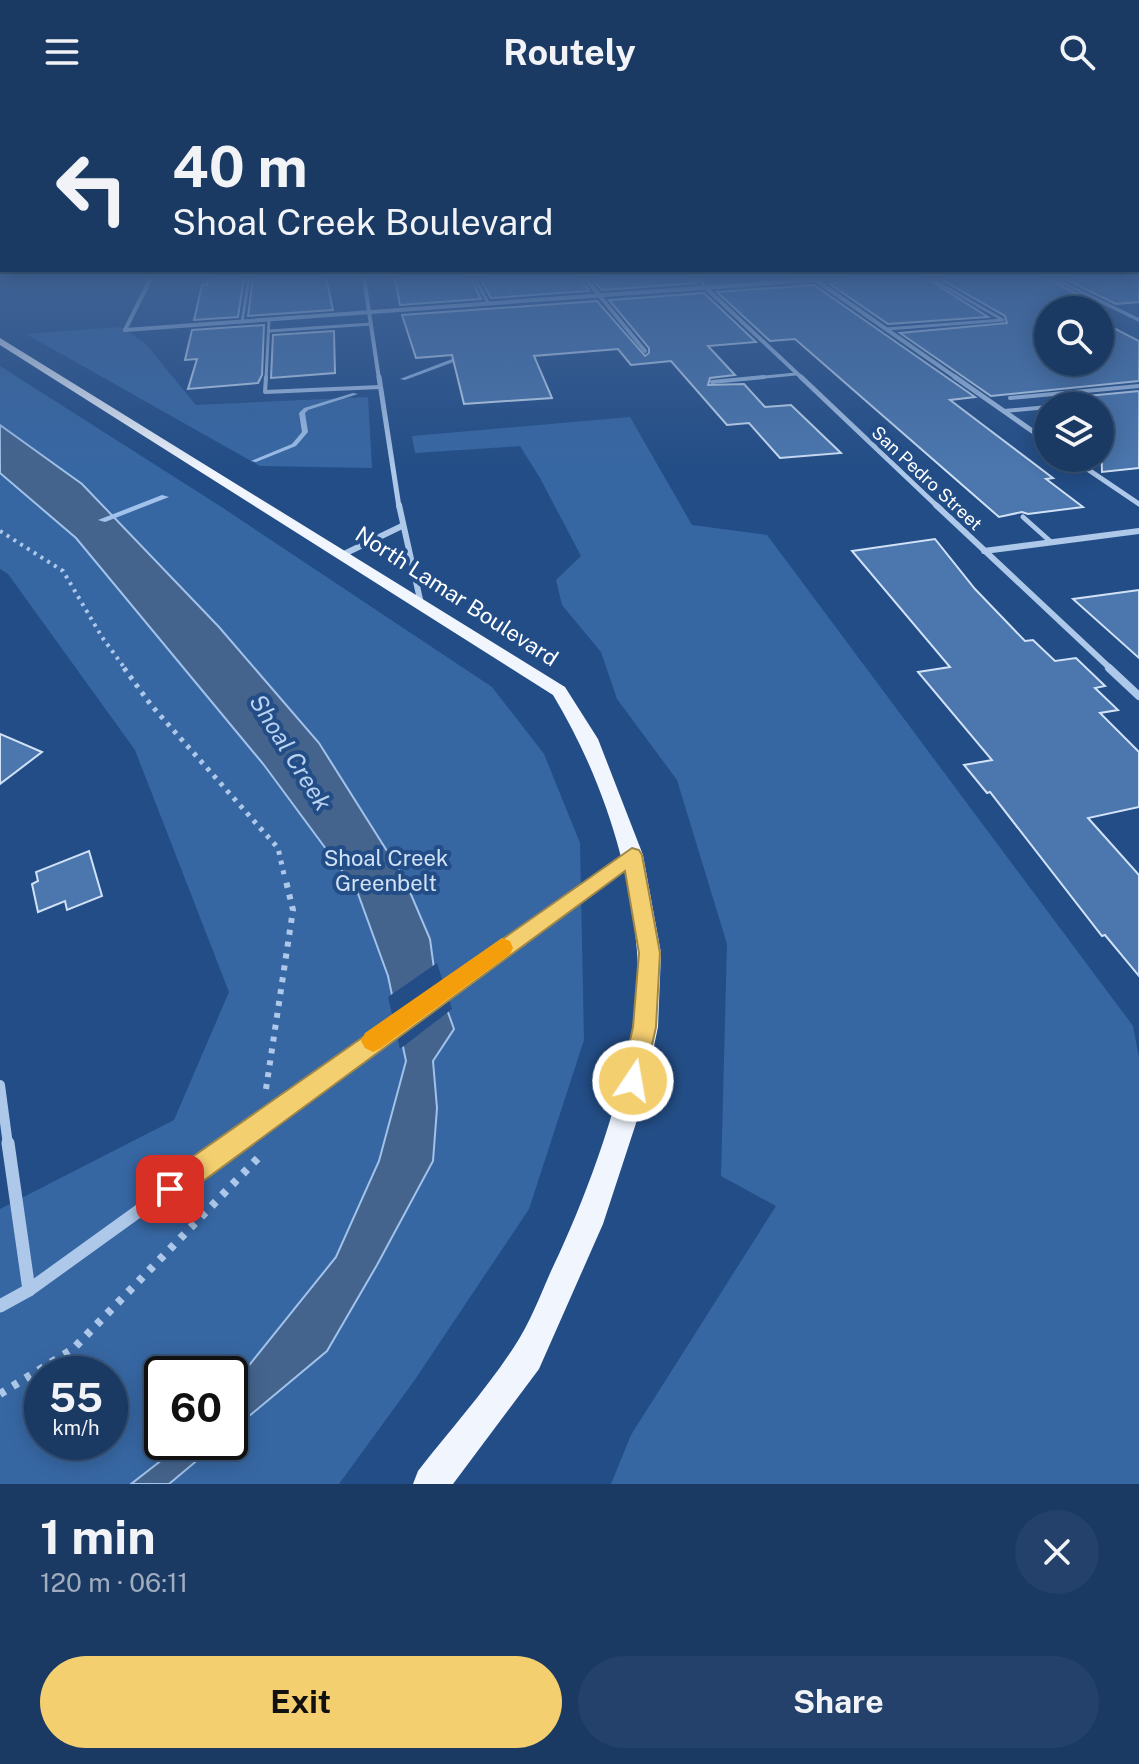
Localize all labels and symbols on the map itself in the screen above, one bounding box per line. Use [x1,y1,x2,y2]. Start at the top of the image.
street label: San Pedro Street [868,422,986,534]
street label: North Lamar Boulevard [351,521,563,671]
water label: Shoal Creek [244,689,338,815]
park label: Shoal Creek Greenbelt [324,845,448,896]
position arrow [591,1039,675,1123]
pin [136,1155,204,1223]
speed limit sign: 60 [144,1356,248,1460]

